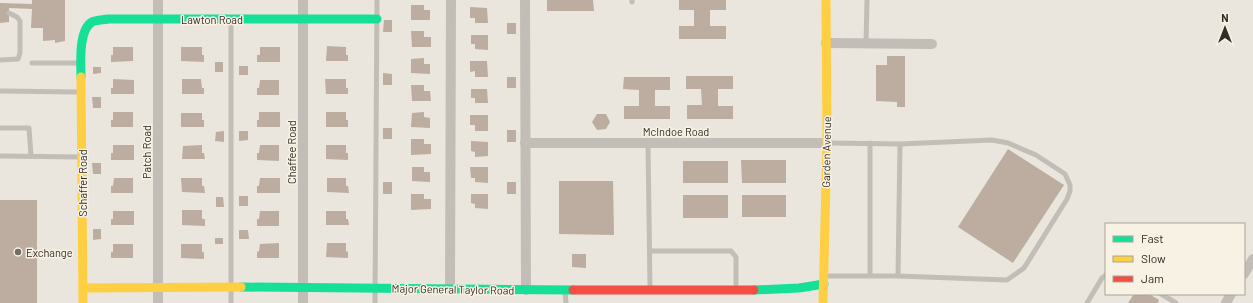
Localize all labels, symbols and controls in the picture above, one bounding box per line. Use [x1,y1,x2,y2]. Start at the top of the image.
north arrow [1205,8,1245,48]
text: N [1221,11,1229,24]
street label: Lawton Road [181,13,243,26]
street label: Garden Avenue [819,116,833,188]
street label: Chaffee Road [285,120,298,184]
street label: Patch Road [140,125,153,179]
street label: McIndoe Road [643,125,709,138]
street label: Schaffer Road [76,149,89,217]
legend [1105,223,1245,295]
text: Fast [1141,231,1164,245]
place label: Exchange [26,246,73,259]
marker: Exchange [13,247,23,257]
text: Slow [1141,251,1166,265]
text: Jam [1141,271,1164,285]
street label: Major General Taylor Road [391,281,515,297]

